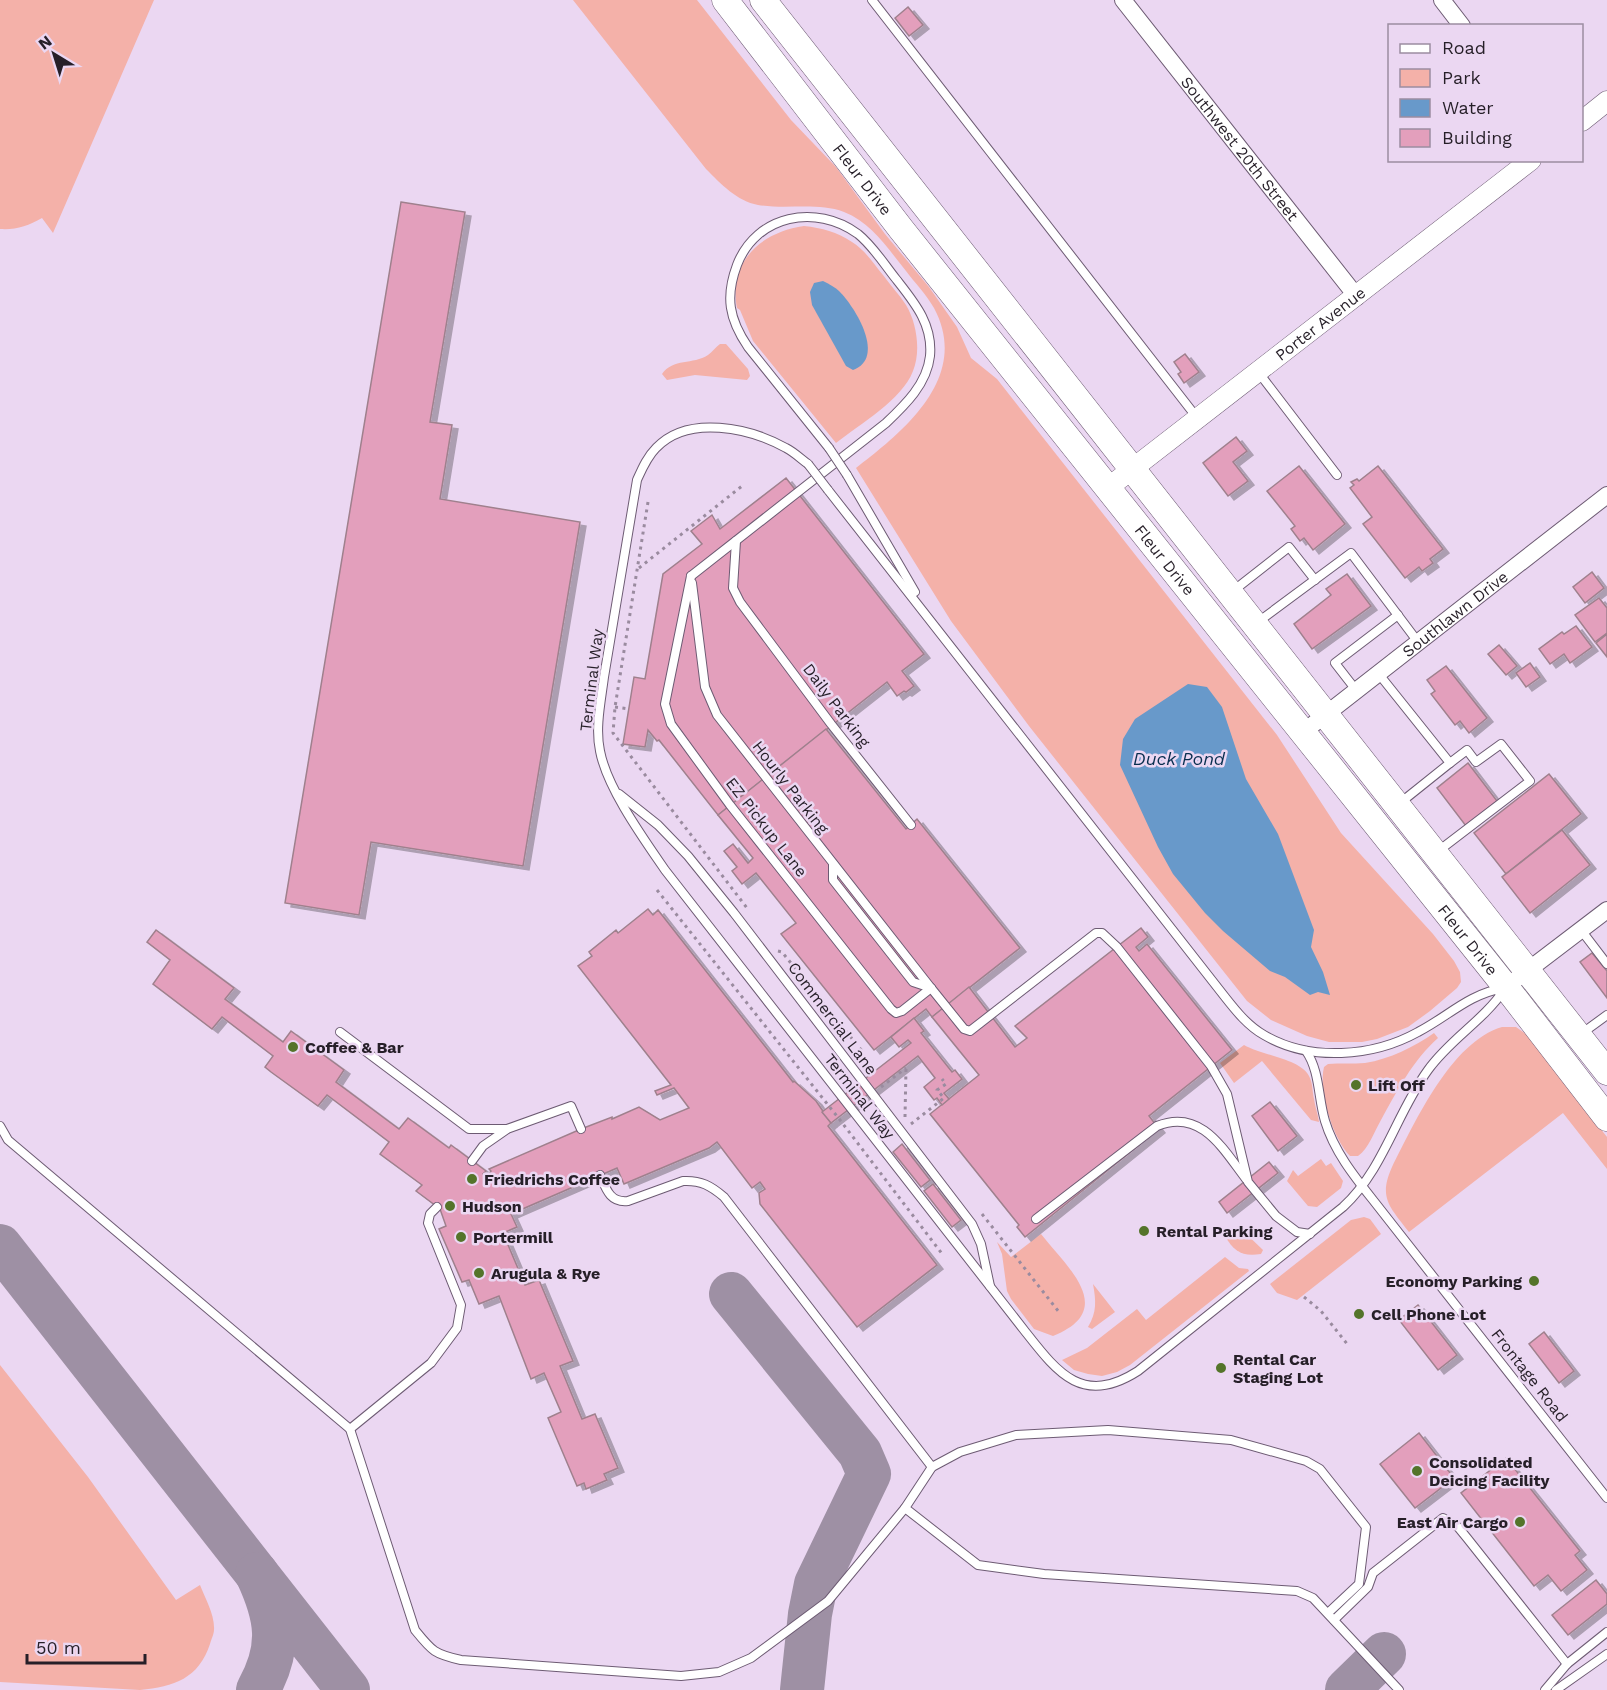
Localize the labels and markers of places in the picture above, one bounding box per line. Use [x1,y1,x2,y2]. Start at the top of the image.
place label: Coffee & Bar [305,1038,404,1057]
marker: Coffee & Bar [286,1040,300,1054]
place label: Lift Off [1368,1076,1426,1095]
marker: Lift Off [1349,1078,1363,1092]
place label: Friedrichs Coffee [484,1170,620,1189]
marker: Friedrichs Coffee [465,1172,479,1186]
place label: Hudson [462,1197,522,1216]
marker: Hudson [443,1199,457,1213]
place label: Rental Parking [1156,1222,1272,1241]
marker: Rental Parking [1137,1224,1151,1238]
place label: Portermill [473,1228,554,1247]
marker: Portermill [454,1230,468,1244]
place label: Arugula & Rye [491,1264,600,1283]
marker: Arugula & Rye [472,1266,486,1280]
place label: Economy Parking [1386,1272,1522,1291]
marker: Economy Parking [1527,1274,1541,1288]
place label: Cell Phone Lot [1371,1305,1486,1324]
marker: Cell Phone Lot [1352,1307,1366,1321]
place label: Rental Car Staging Lot [1233,1350,1323,1387]
marker: Rental Car Staging Lot [1214,1361,1228,1375]
place label: Consolidated Deicing Facility [1429,1453,1550,1490]
marker: Consolidated Deicing Facility [1410,1464,1424,1478]
place label: East Air Cargo [1397,1513,1508,1532]
marker: East Air Cargo [1513,1515,1527,1529]

